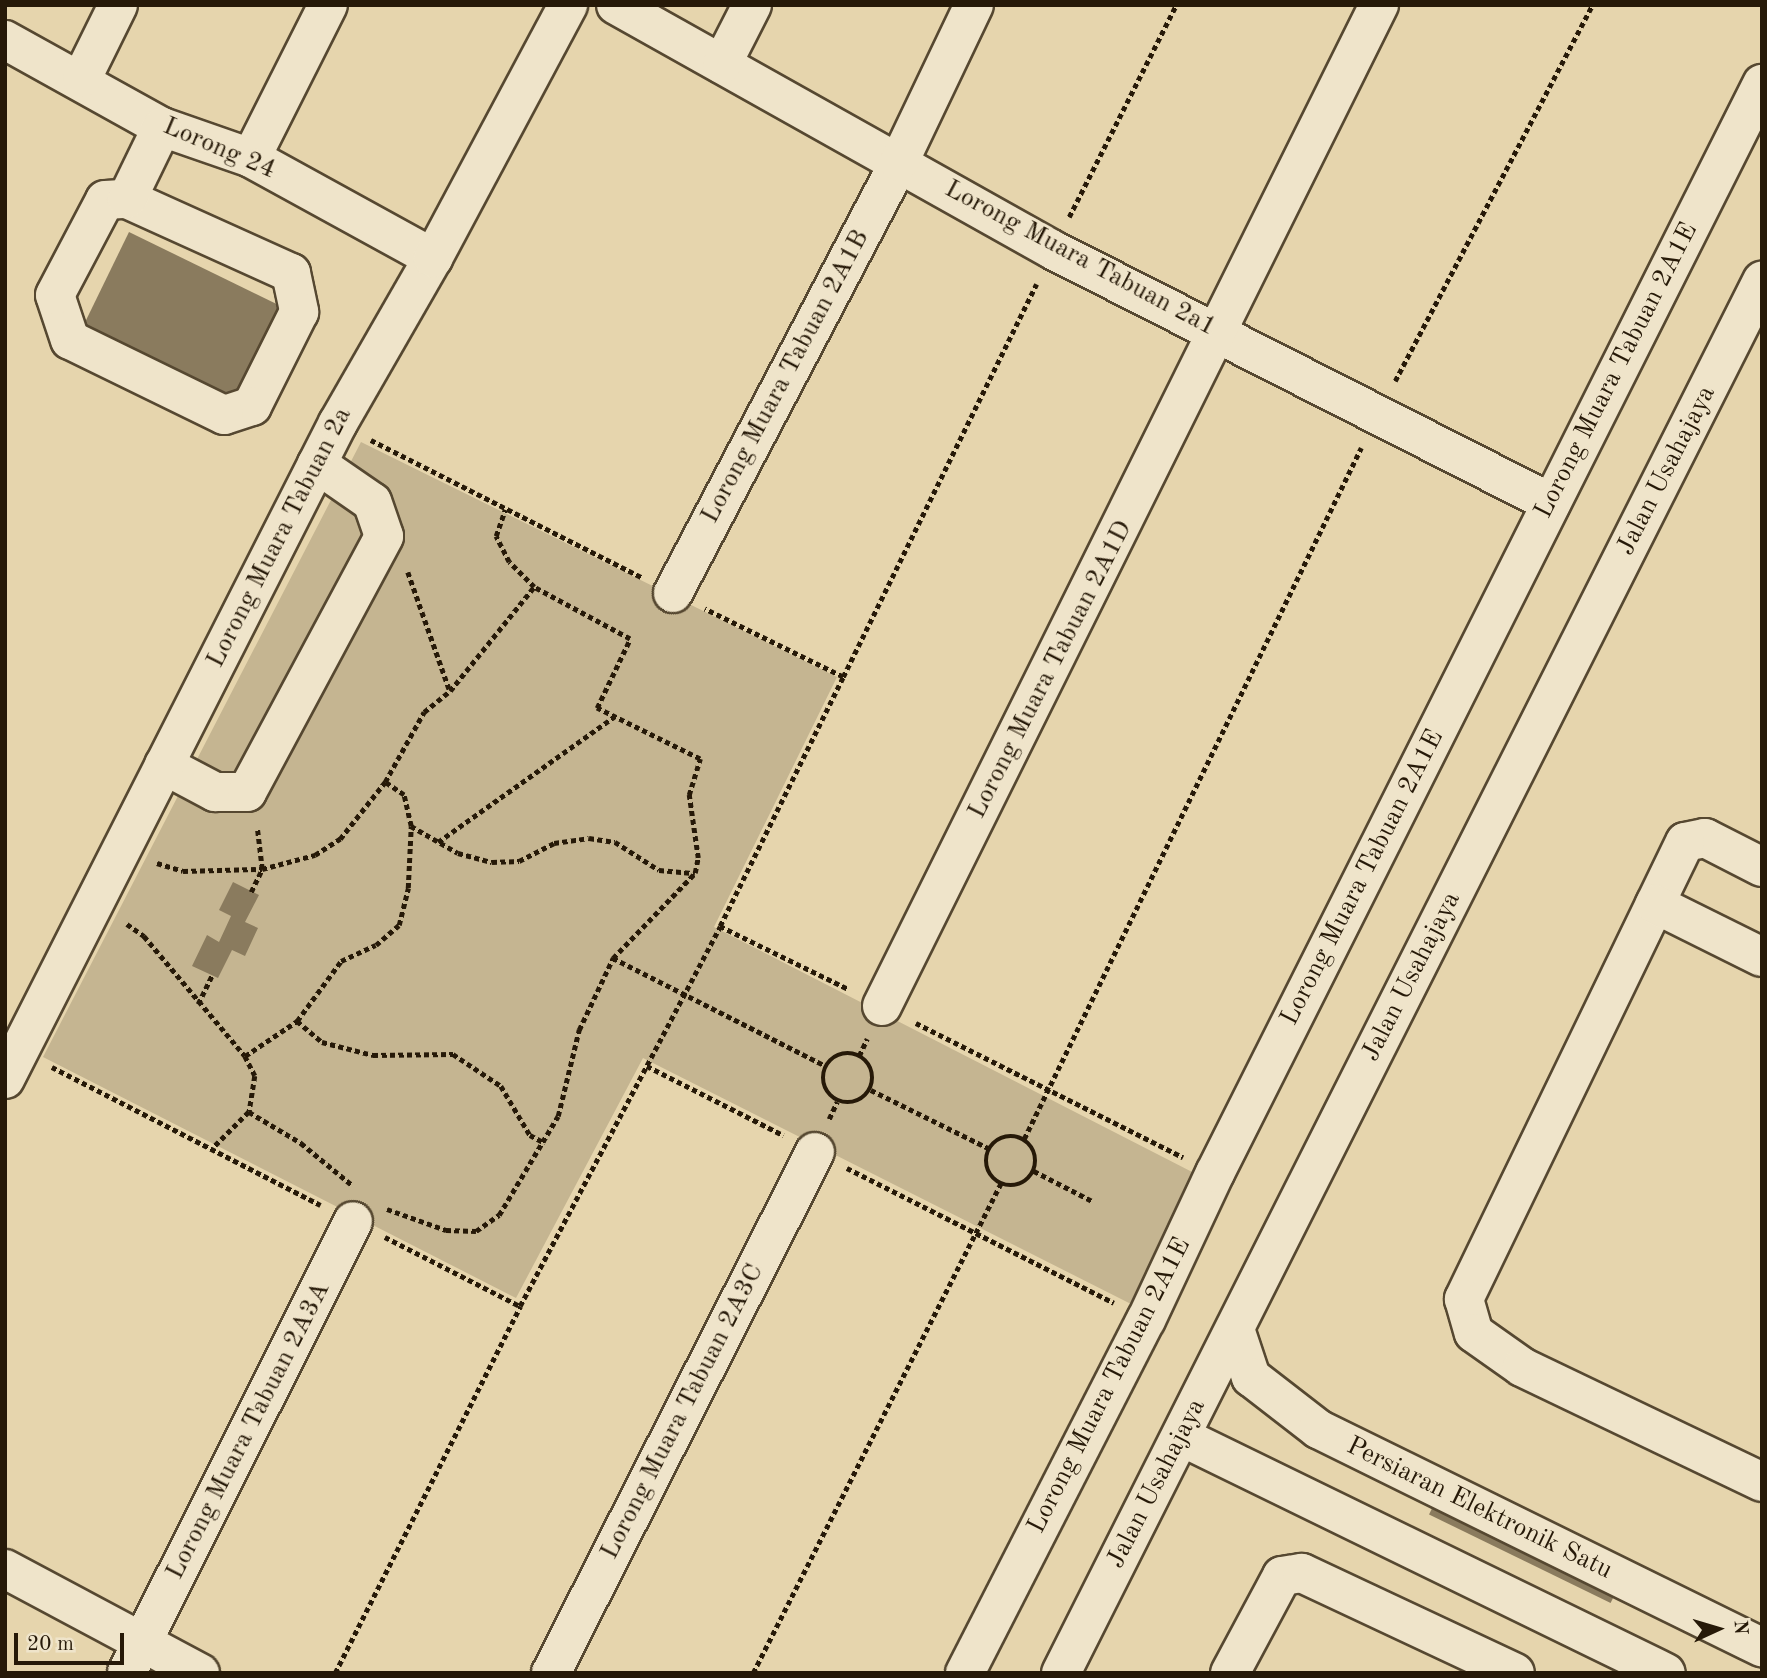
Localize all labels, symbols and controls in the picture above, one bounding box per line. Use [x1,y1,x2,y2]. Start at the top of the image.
street label: Lorong 24 [158,111,280,187]
street label: Lorong Muara Tabuan 2a1 [939,174,1221,344]
street label: Lorong Muara Tabuan 2A1E [1529,218,1705,524]
street label: Lorong Muara Tabuan 2A1B [695,225,877,529]
street label: Jalan Usahajaya [1611,381,1723,561]
street label: Lorong Muara Tabuan 2a [201,403,359,673]
street label: Lorong Muara Tabuan 2A1D [962,516,1140,824]
street label: Lorong Muara Tabuan 2A1E [1275,725,1451,1031]
street label: Jalan Usahajaya [1356,887,1468,1067]
street label: Lorong Muara Tabuan 2A1E [1022,1233,1198,1539]
street label: Lorong Muara Tabuan 2A3C [595,1259,771,1565]
street label: Lorong Muara Tabuan 2A3A [160,1277,338,1585]
street label: Jalan Usahajaya [1101,1394,1213,1574]
street label: Persiaran Elektronik Satu [1341,1431,1617,1587]
north arrow [1683,1594,1753,1664]
scale bar [18,1618,128,1662]
text: N [1729,1620,1749,1635]
text: 20 m [27,1634,74,1655]

